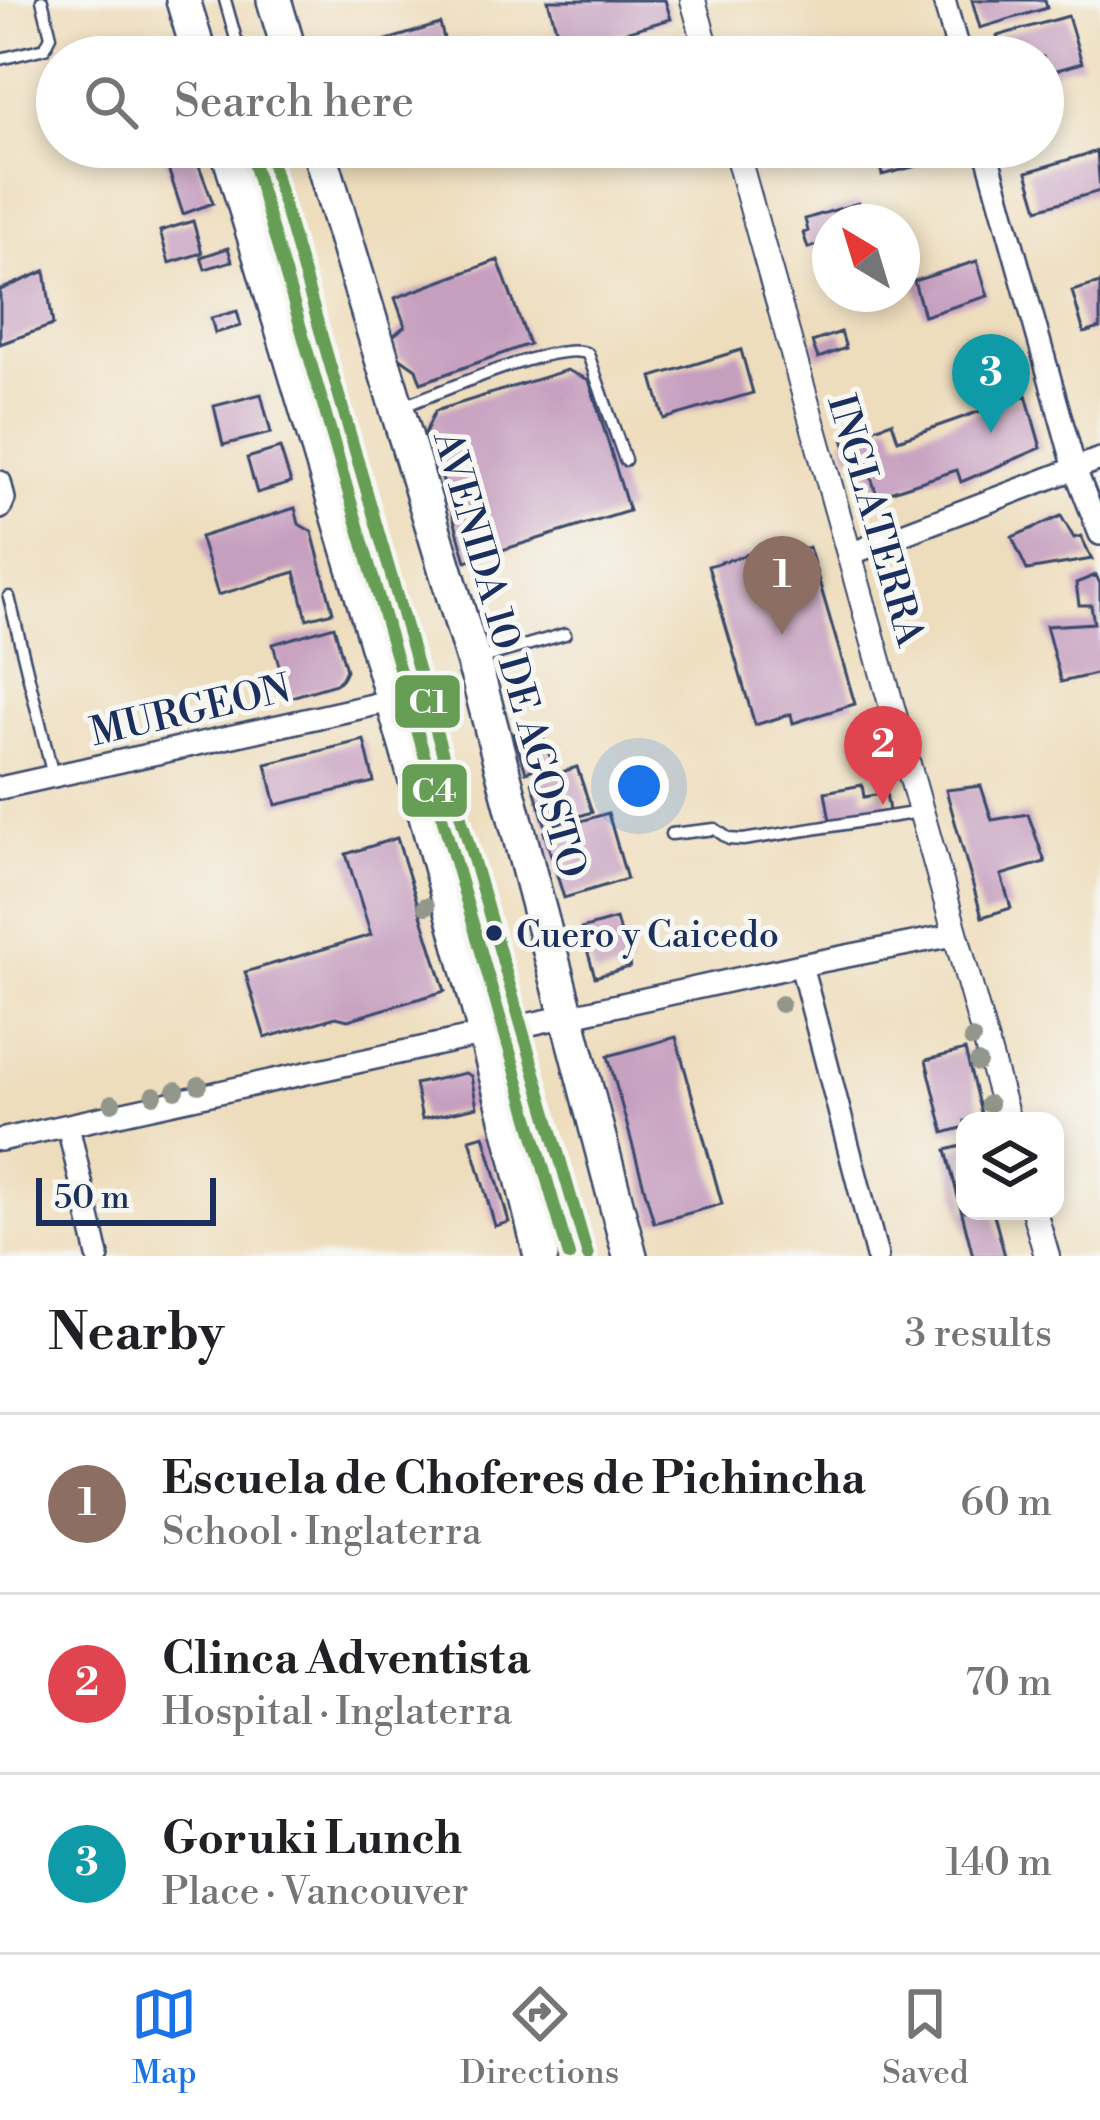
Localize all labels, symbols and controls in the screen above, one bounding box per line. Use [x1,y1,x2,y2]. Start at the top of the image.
search box [36,36,1064,168]
icon: search [78,69,144,135]
text: Search here [174,74,414,131]
north arrow [812,204,920,312]
pin: 3 [952,334,1030,433]
street label: INGLATERRA [815,389,934,653]
street label: AVENIDA 10 DE AGOSTO [421,425,596,884]
pin: 1 [743,536,821,635]
street label: MURGEON [86,665,296,758]
line badge: C1 [393,673,462,730]
text: C1 [408,683,448,724]
pin: 2 [844,706,922,805]
your location [609,756,669,816]
line badge: C4 [400,762,469,819]
text: C4 [411,772,457,813]
place label: Cuero y Caicedo [516,914,779,959]
marker: Cuero y Caicedo [483,922,505,944]
map controls [956,1112,1064,1220]
button: layers [956,1112,1064,1220]
scale bar [36,1172,216,1225]
text: 50 m [54,1178,130,1219]
text: Nearby [48,1302,224,1366]
text: 3 results [904,1310,1052,1359]
text: Escuela de Choferes de Pichincha [162,1451,866,1508]
text: 1 [78,1479,96,1528]
text: 60 m [960,1479,1052,1528]
text: School · Inglaterra [162,1508,482,1557]
text: Clinca Adventista [162,1631,531,1688]
text: 2 [75,1659,99,1708]
text: 70 m [965,1659,1052,1708]
text: Hospital · Inglaterra [162,1688,512,1737]
text: Goruki Lunch [162,1811,462,1868]
text: 3 [75,1839,99,1888]
text: 140 m [945,1839,1052,1888]
text: Place · Vancouver [162,1868,469,1917]
tab: Map [131,1981,197,2094]
tab: Directions [460,1981,619,2094]
tab: Saved [882,1981,969,2094]

